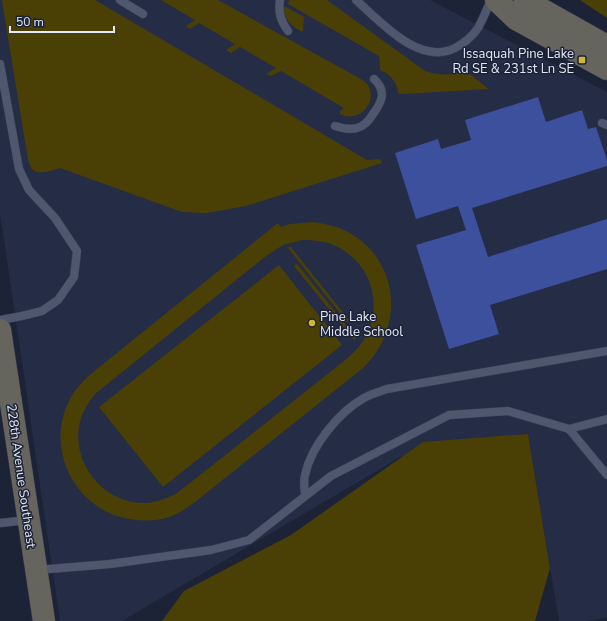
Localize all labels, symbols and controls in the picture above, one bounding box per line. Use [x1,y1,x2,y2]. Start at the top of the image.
scale bar [10,8,114,34]
text: 50 m [16,14,44,30]
place label: Issaquah Pine Lake Rd SE & 231st Ln SE [452,45,574,78]
marker: Issaquah Pine Lake Rd SE & 231st Ln SE [577,55,587,65]
place label: Pine Lake Middle School [320,308,403,341]
marker: Pine Lake Middle School [307,318,317,328]
street label: 228th Avenue Southeast [2,403,40,550]

